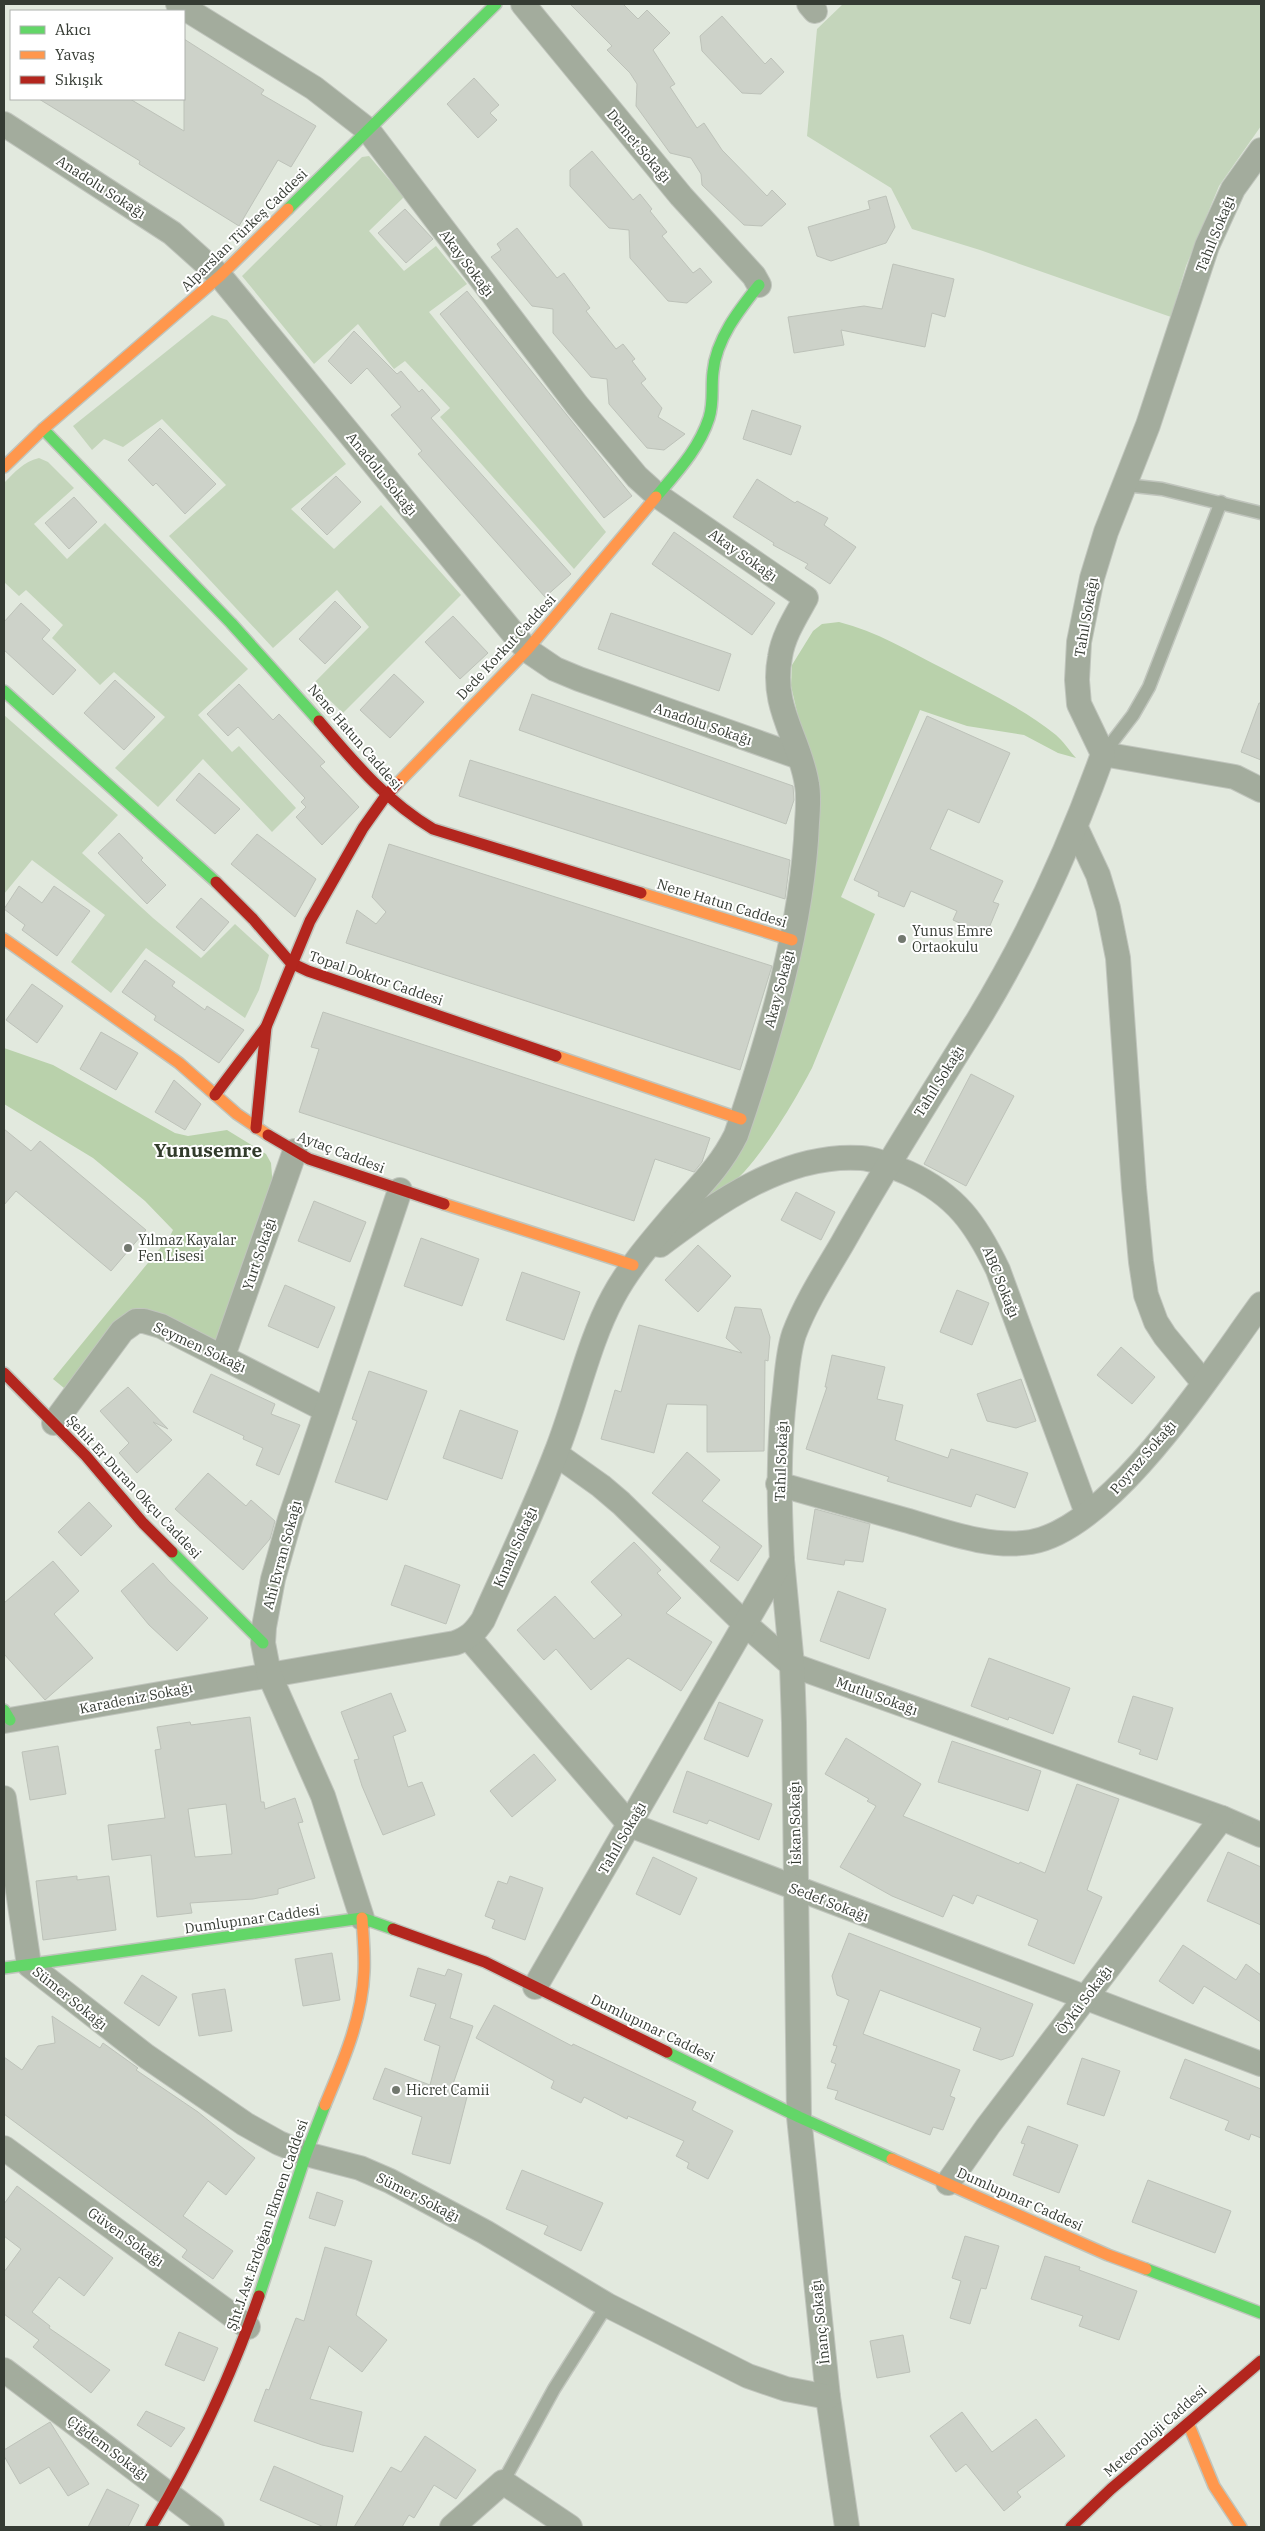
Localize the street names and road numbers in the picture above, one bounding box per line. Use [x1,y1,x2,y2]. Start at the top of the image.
street label: Demet Sokağı [603,106,675,186]
street label: Anadolu Sokağı [53,151,149,223]
street label: Alparslan Türkeş Caddesi [177,165,311,295]
street label: Tahıl Sokağı [1192,193,1238,275]
street label: Akay Sokağı [436,226,498,300]
street label: Anadolu Sokağı [343,428,421,520]
street label: Akay Sokağı [705,525,781,585]
street label: Tahıl Sokağı [1070,576,1102,658]
street label: Dede Korkut Caddesi [452,591,560,703]
street label: Nene Hatun Caddesi [304,680,406,794]
street label: Anadolu Sokağı [652,699,754,749]
street label: Nene Hatun Caddesi [655,875,789,931]
street label: Topal Doktor Caddesi [307,947,445,1009]
street label: Akay Sokağı [760,948,798,1030]
street label: Tahıl Sokağı [910,1042,968,1120]
street label: Aytaç Caddesi [295,1127,387,1177]
street label: Yurt Sokağı [238,1215,280,1293]
street label: ABC Sokağı [979,1244,1023,1320]
street label: Seymen Sokağı [151,1318,249,1376]
street label: Şehit Er Duran Okçu Caddesi [63,1412,205,1562]
street label: Poyraz Sokağı [1106,1416,1180,1498]
street label: Tahıl Sokağı [771,1420,791,1502]
street label: Ahi Evran Sokağı [259,1498,305,1612]
street label: Kınalı Sokağı [489,1504,541,1590]
street label: Mutlu Sokağı [834,1673,920,1719]
street label: Karadeniz Sokağı [78,1678,194,1718]
street label: İskan Sokağı [785,1781,805,1865]
street label: Tahıl Sokağı [594,1799,650,1877]
street label: Sedef Sokağı [787,1879,871,1925]
street label: Dumlupınar Caddesi [183,1901,321,1937]
street label: Sümer Sokağı [29,1962,111,2034]
street label: Öykü Sokağı [1052,1962,1116,2038]
street label: Dumlupınar Caddesi [588,1990,718,2066]
street label: Şht.J.Ast.Erdoğan Ekmen Caddesi [222,2117,312,2333]
street label: Dumlupınar Caddesi [954,2163,1086,2235]
street label: Sümer Sokağı [373,2168,463,2226]
street label: Güven Sokağı [84,2203,168,2271]
street label: İnanç Sokağı [807,2279,833,2365]
street label: Meteoroloji Caddesi [1100,2381,1210,2481]
street label: Çiğdem Sokağı [64,2411,152,2485]

